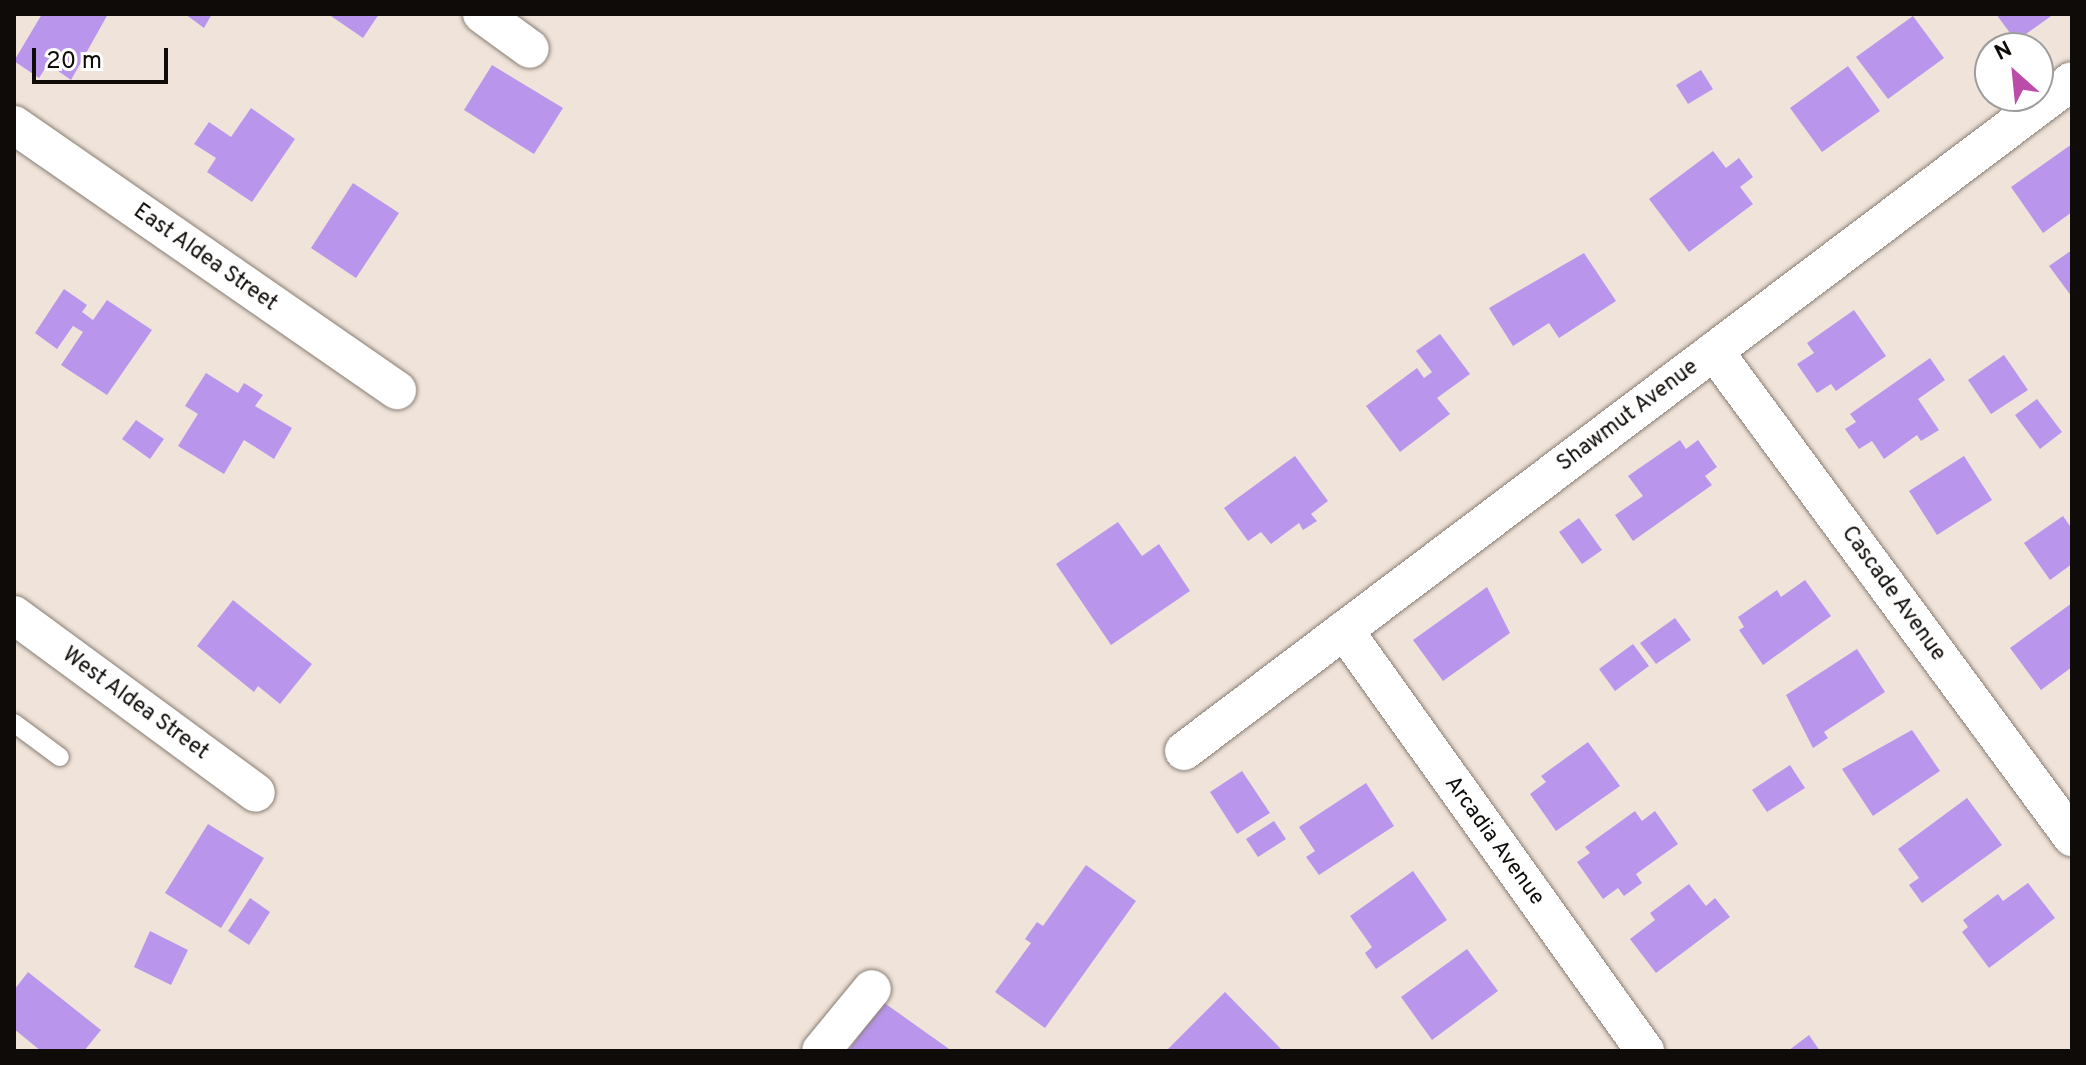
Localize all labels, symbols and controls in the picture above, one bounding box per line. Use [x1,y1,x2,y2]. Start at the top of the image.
scale bar [36,32,172,82]
north arrow [1974,32,2054,112]
text: N [1991,36,2017,68]
text: 20 m [46,47,102,77]
street label: East Aldea Street [128,198,282,318]
street label: Shawmut Avenue [1552,354,1704,478]
street label: Cascade Avenue [1835,521,1951,667]
street label: West Aldea Street [56,642,214,766]
street label: Arcadia Avenue [1438,771,1550,911]

